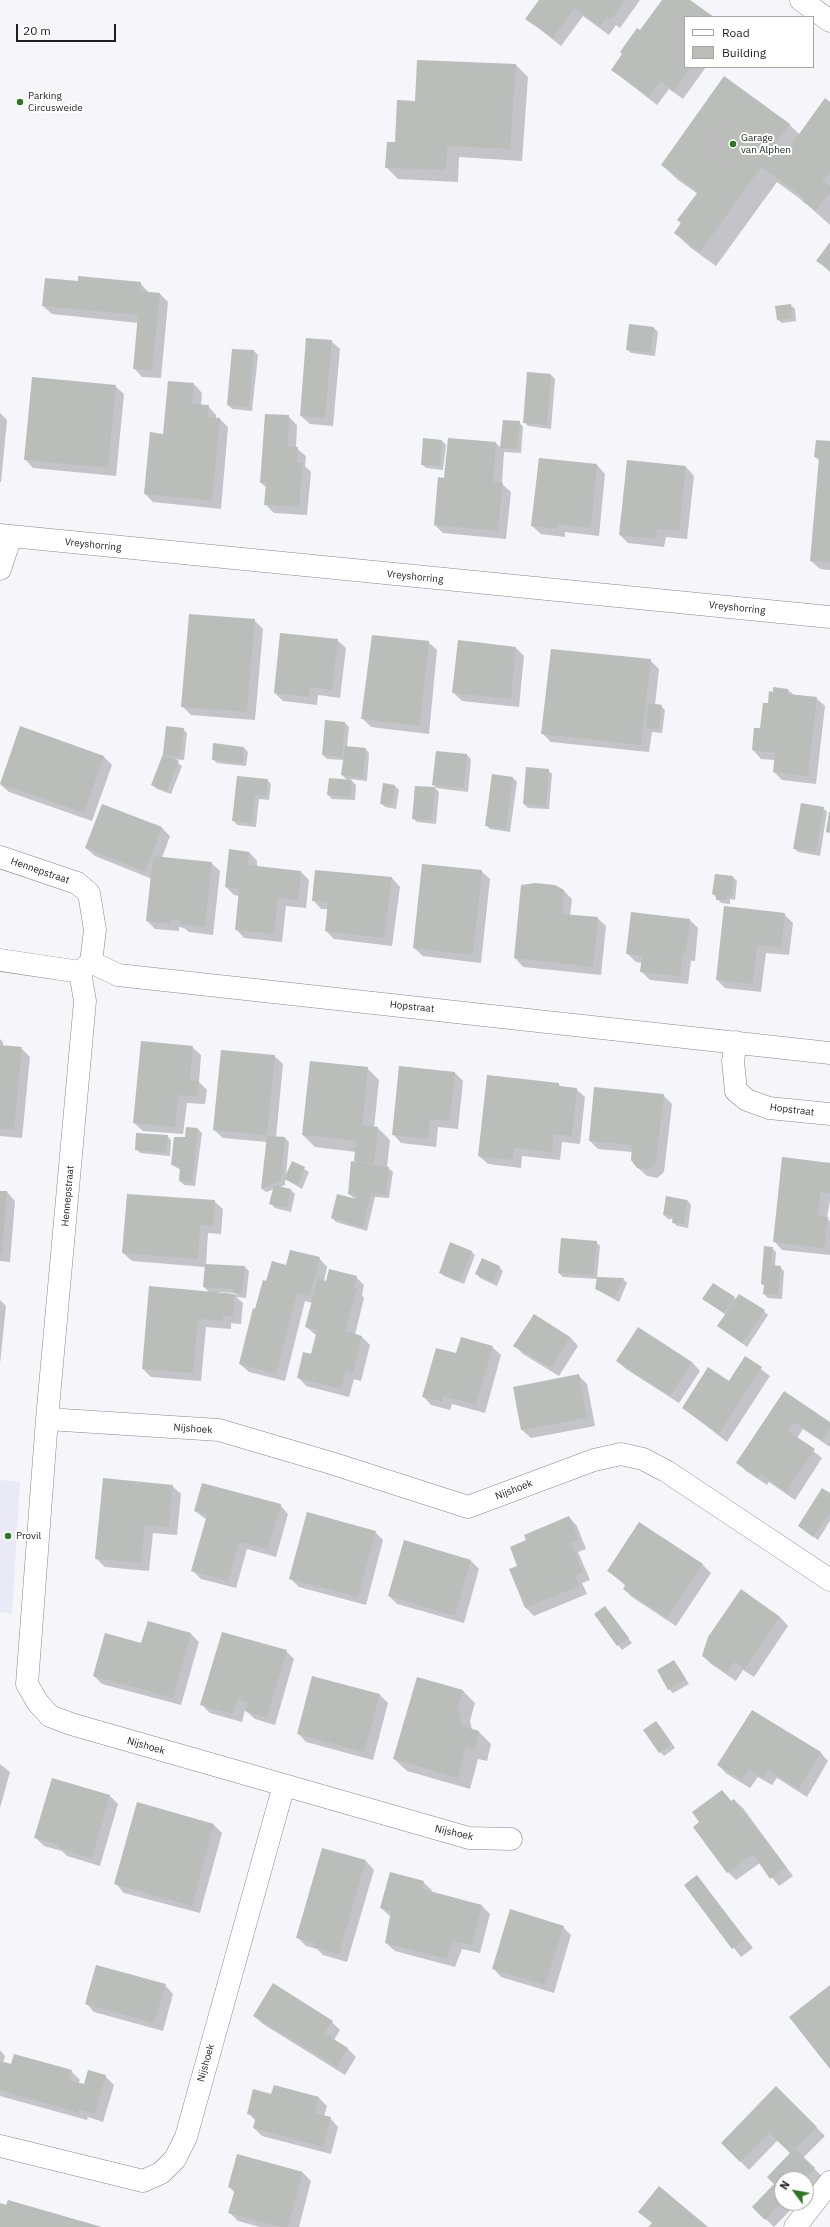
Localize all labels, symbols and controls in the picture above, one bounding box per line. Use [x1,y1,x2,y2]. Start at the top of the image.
scale bar [18,16,118,42]
legend [684,16,814,68]
text: 20 m [23,23,51,38]
text: Road [722,25,750,40]
text: Building [722,45,766,60]
place label: Parking Circusweide [28,90,83,114]
marker: Parking Circusweide [15,97,25,107]
place label: Garage van Alphen [741,132,791,156]
marker: Garage van Alphen [728,139,738,149]
street label: Vreyshorring [64,536,122,554]
street label: Vreyshorring [386,568,444,586]
street label: Vreyshorring [708,599,766,617]
street label: Hennepstraat [9,855,71,887]
street label: Hopstraat [389,999,435,1015]
street label: Hopstraat [769,1101,815,1119]
street label: Hennepstraat [59,1165,77,1227]
street label: Nijshoek [173,1422,213,1436]
street label: Nijshoek [494,1477,534,1503]
place label: Provil [16,1530,41,1542]
marker: Provil [3,1531,13,1541]
street label: Nijshoek [126,1735,166,1757]
street label: Nijshoek [434,1823,474,1843]
street label: Nijshoek [195,2043,217,2083]
north arrow [774,2171,814,2211]
text: N [777,2178,793,2192]

